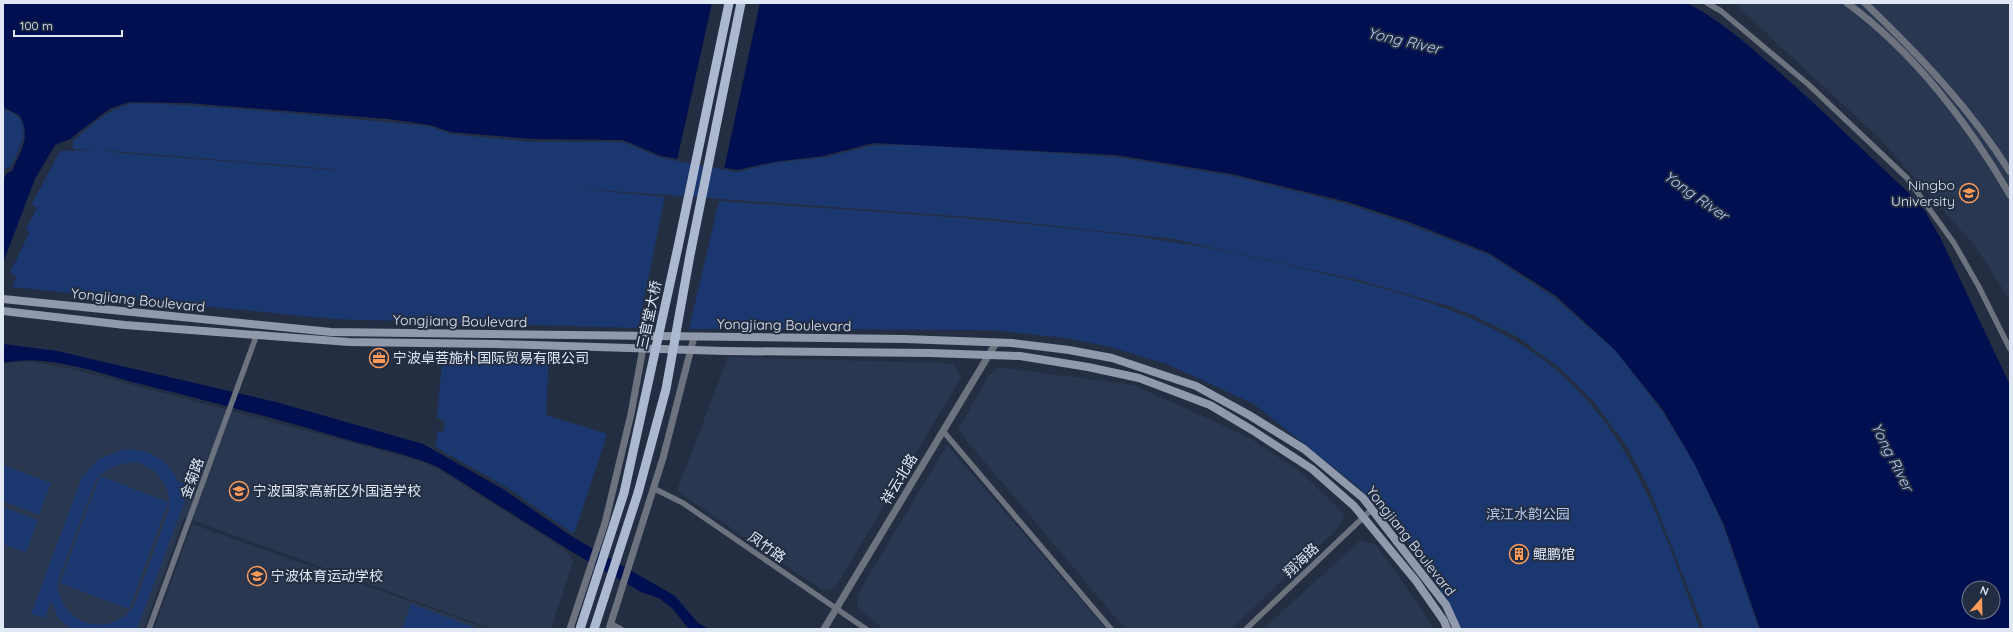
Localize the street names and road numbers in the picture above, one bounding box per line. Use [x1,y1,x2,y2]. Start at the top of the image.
street label: 三官堂大桥 [633,279,665,351]
street label: Yongjiang Boulevard [70,284,206,316]
street label: Yongjiang Boulevard [393,311,527,331]
street label: Yongjiang Boulevard [717,315,851,335]
street label: 祥云北路 [877,450,921,508]
street label: 金菊路 [176,455,208,501]
street label: Yongjiang Boulevard [1363,482,1459,600]
street label: 凤竹路 [745,528,789,566]
street label: 翔海路 [1280,539,1322,581]

